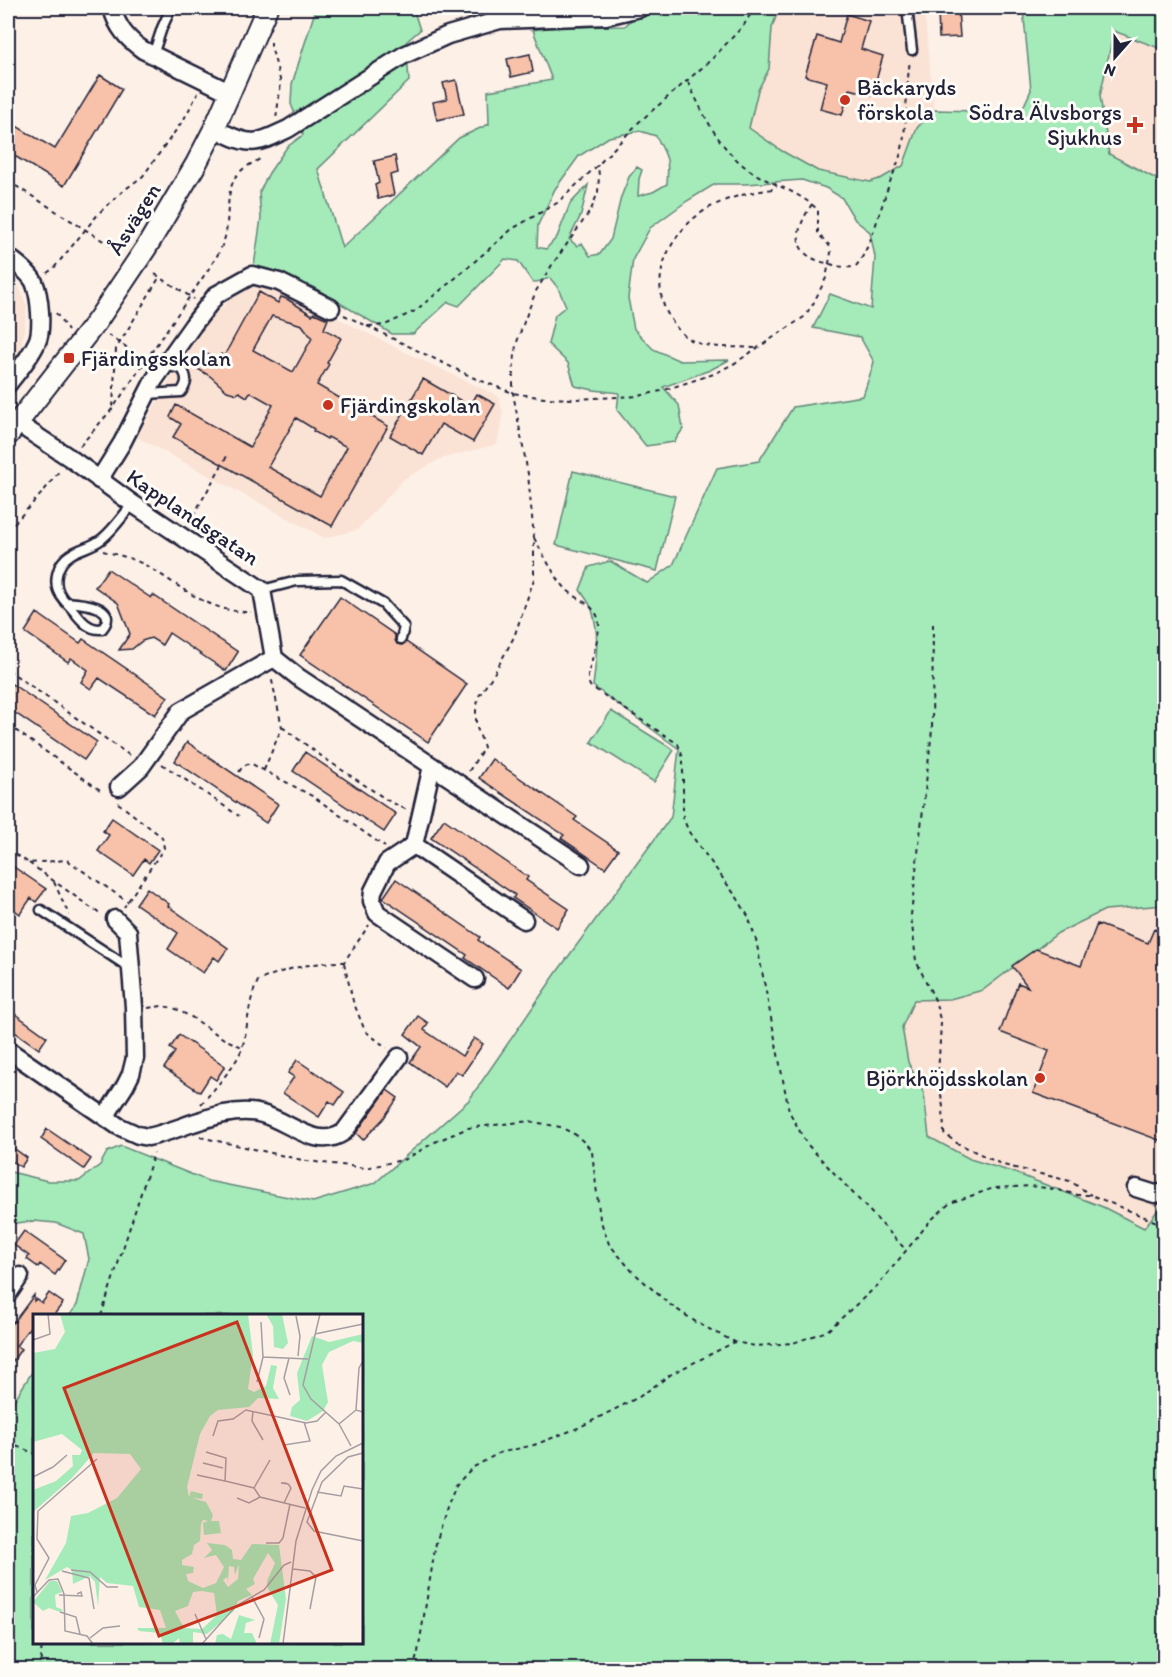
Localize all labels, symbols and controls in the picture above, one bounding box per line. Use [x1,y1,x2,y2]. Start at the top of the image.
north arrow [1085,27,1145,87]
text: N [1101,60,1118,81]
place label: Bäckaryds förskola [857,74,956,126]
marker: Bäckaryds förskola [838,93,852,107]
place label: Södra Älvsborgs Sjukhus [969,99,1122,151]
marker: Södra Älvsborgs Sjukhus [1126,116,1144,134]
street label: Åsvägen [101,178,167,260]
place label: Fjärdingsskolan [81,345,231,372]
marker: Fjärdingsskolan [62,351,76,365]
place label: Fjärdingskolan [340,392,481,419]
marker: Fjärdingskolan [321,398,335,412]
street label: Kapplandsgatan [122,463,265,572]
place label: Björkhöjdsskolan [866,1065,1028,1092]
marker: Björkhöjdsskolan [1033,1071,1047,1085]
inset map [33,1314,363,1644]

